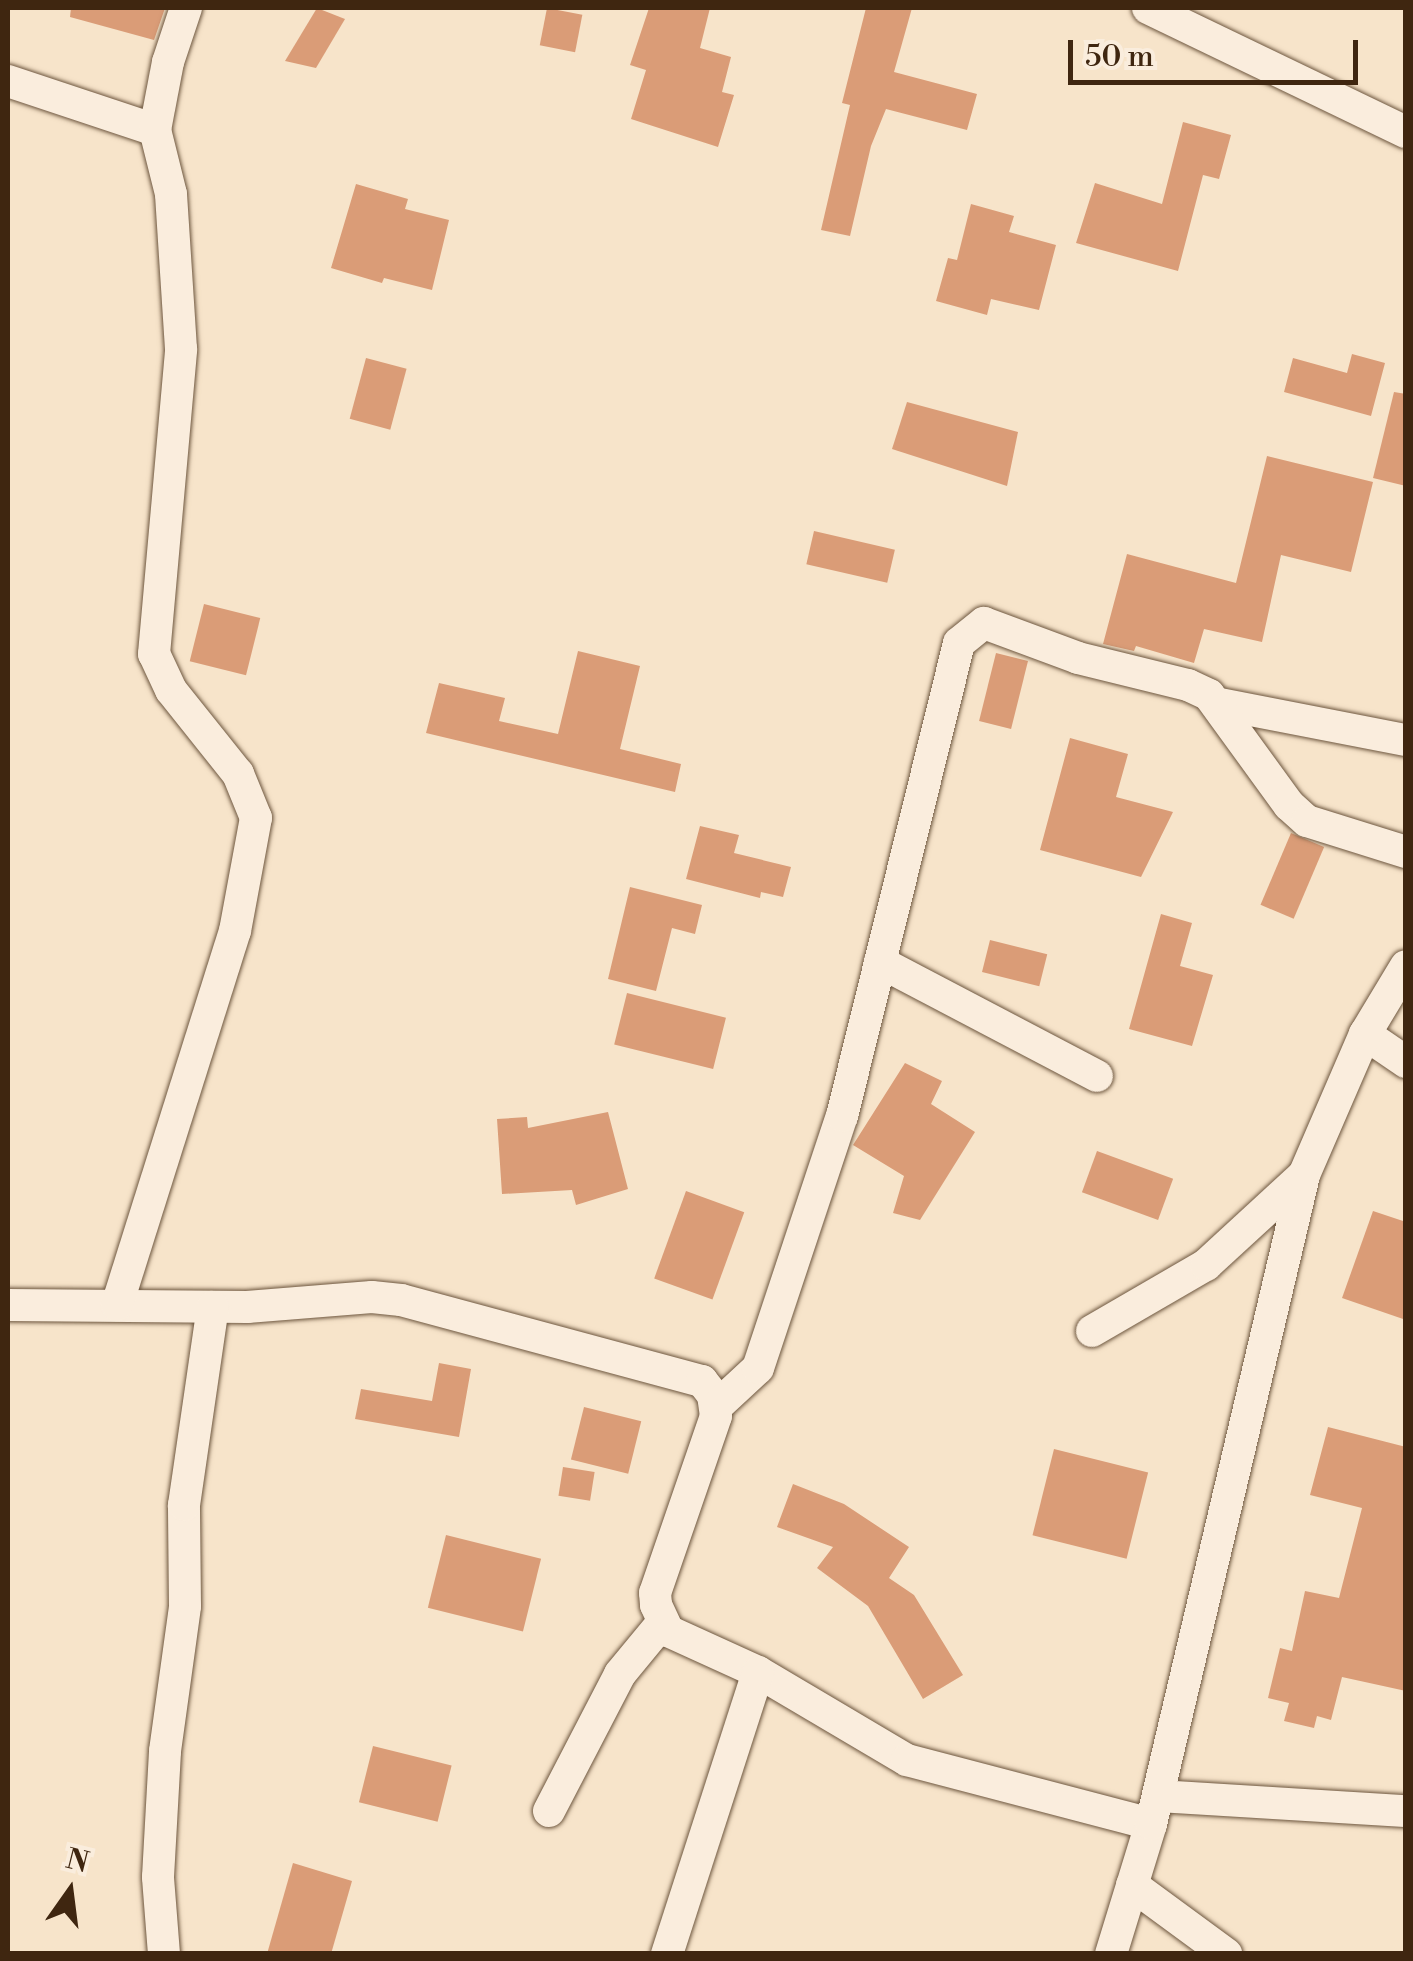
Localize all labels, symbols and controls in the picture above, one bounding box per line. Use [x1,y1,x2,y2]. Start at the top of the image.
scale bar [1073,20,1363,82]
text: 50 m [1085,38,1154,76]
north arrow [20,1841,120,1941]
text: N [62,1842,92,1881]

